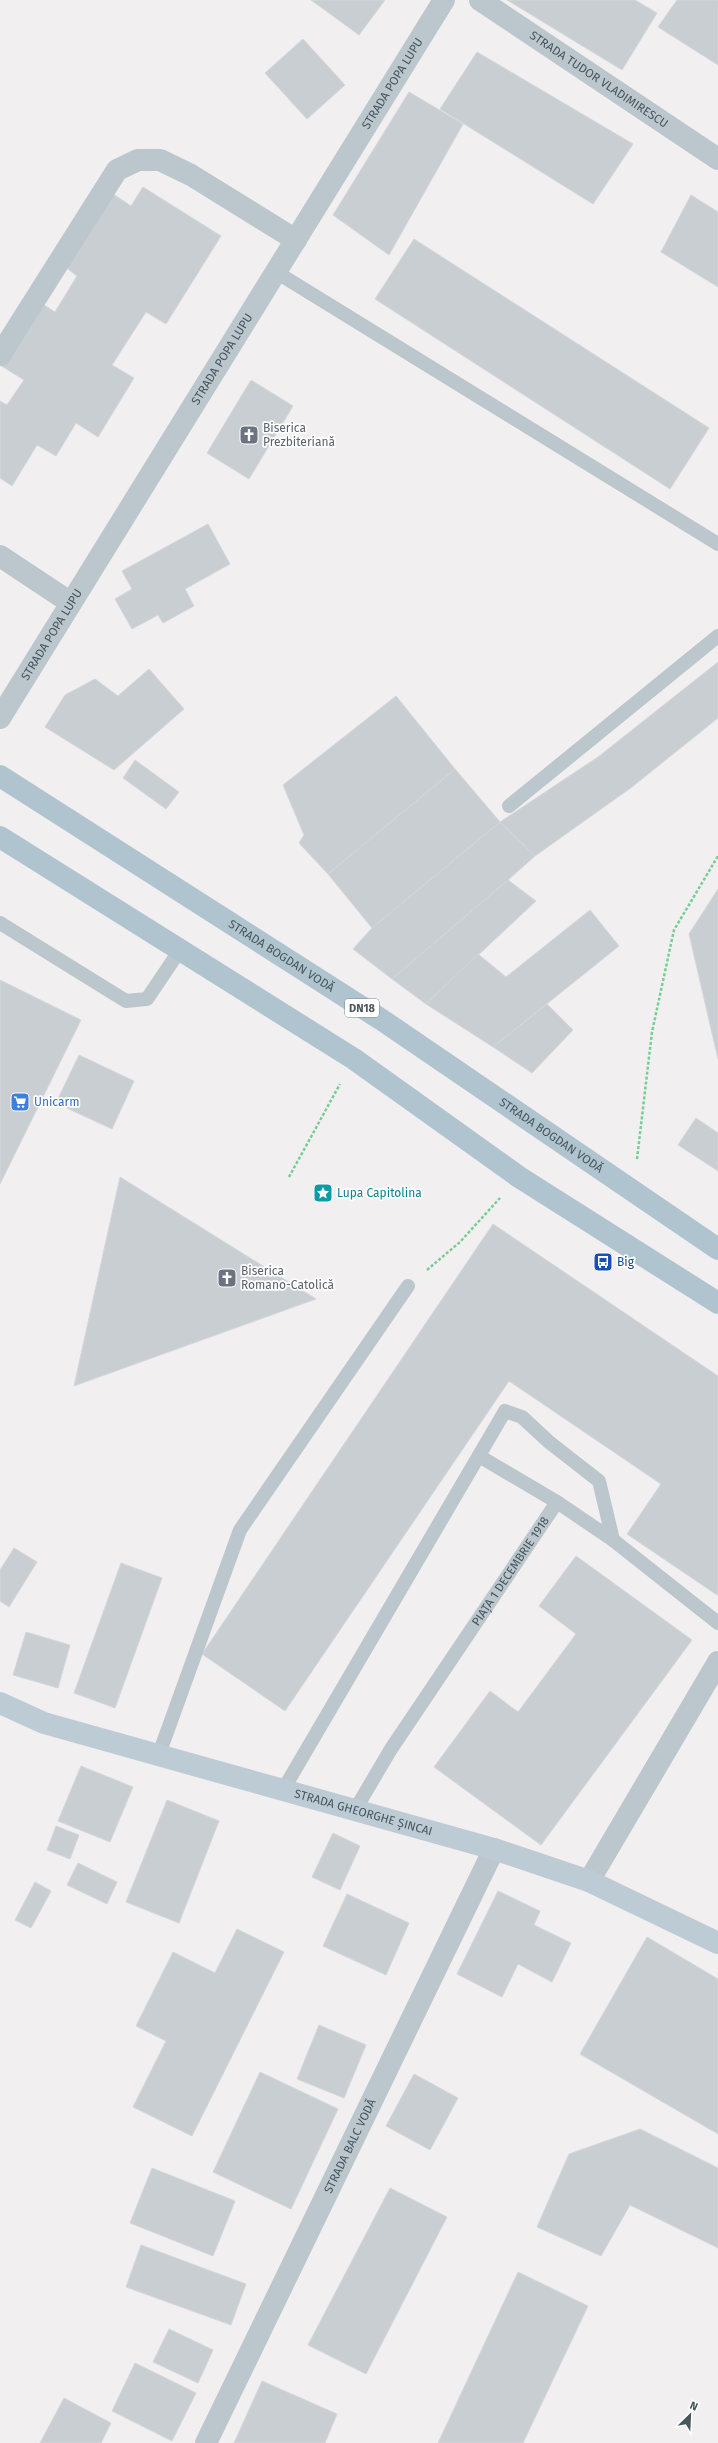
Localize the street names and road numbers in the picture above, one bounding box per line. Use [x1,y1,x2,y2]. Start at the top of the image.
street label: STRADA TUDOR VLADIMIRESCU [527,28,671,131]
street label: STRADA POPA LUPU [359,35,426,132]
street label: STRADA POPA LUPU [188,311,255,407]
street label: STRADA POPA LUPU [18,587,85,683]
street label: STRADA BOGDAN VODĂ [226,917,338,995]
road number: DN18 [345,999,379,1017]
street label: STRADA BOGDAN VODĂ [496,1095,607,1176]
street label: PIAȚA 1 DECEMBRIE 1918 [469,1514,552,1628]
street label: STRADA GHEORGHE ȘINCAI [293,1786,434,1838]
street label: STRADA BALC VODĂ [321,2096,379,2196]

